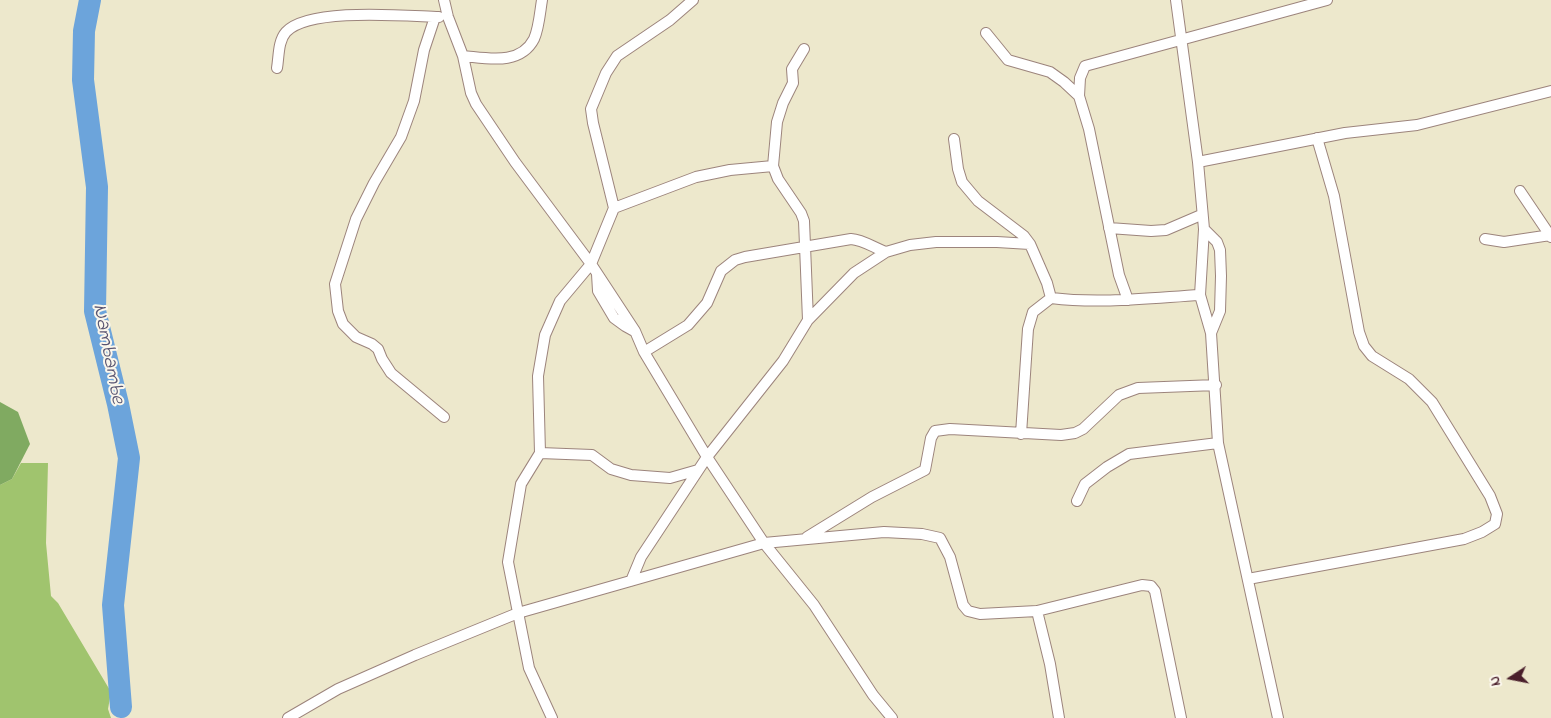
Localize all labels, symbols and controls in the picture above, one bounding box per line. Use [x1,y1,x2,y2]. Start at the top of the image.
water label: Nambambe [85,302,129,406]
north arrow [1486,653,1536,703]
text: N [1485,674,1507,688]

